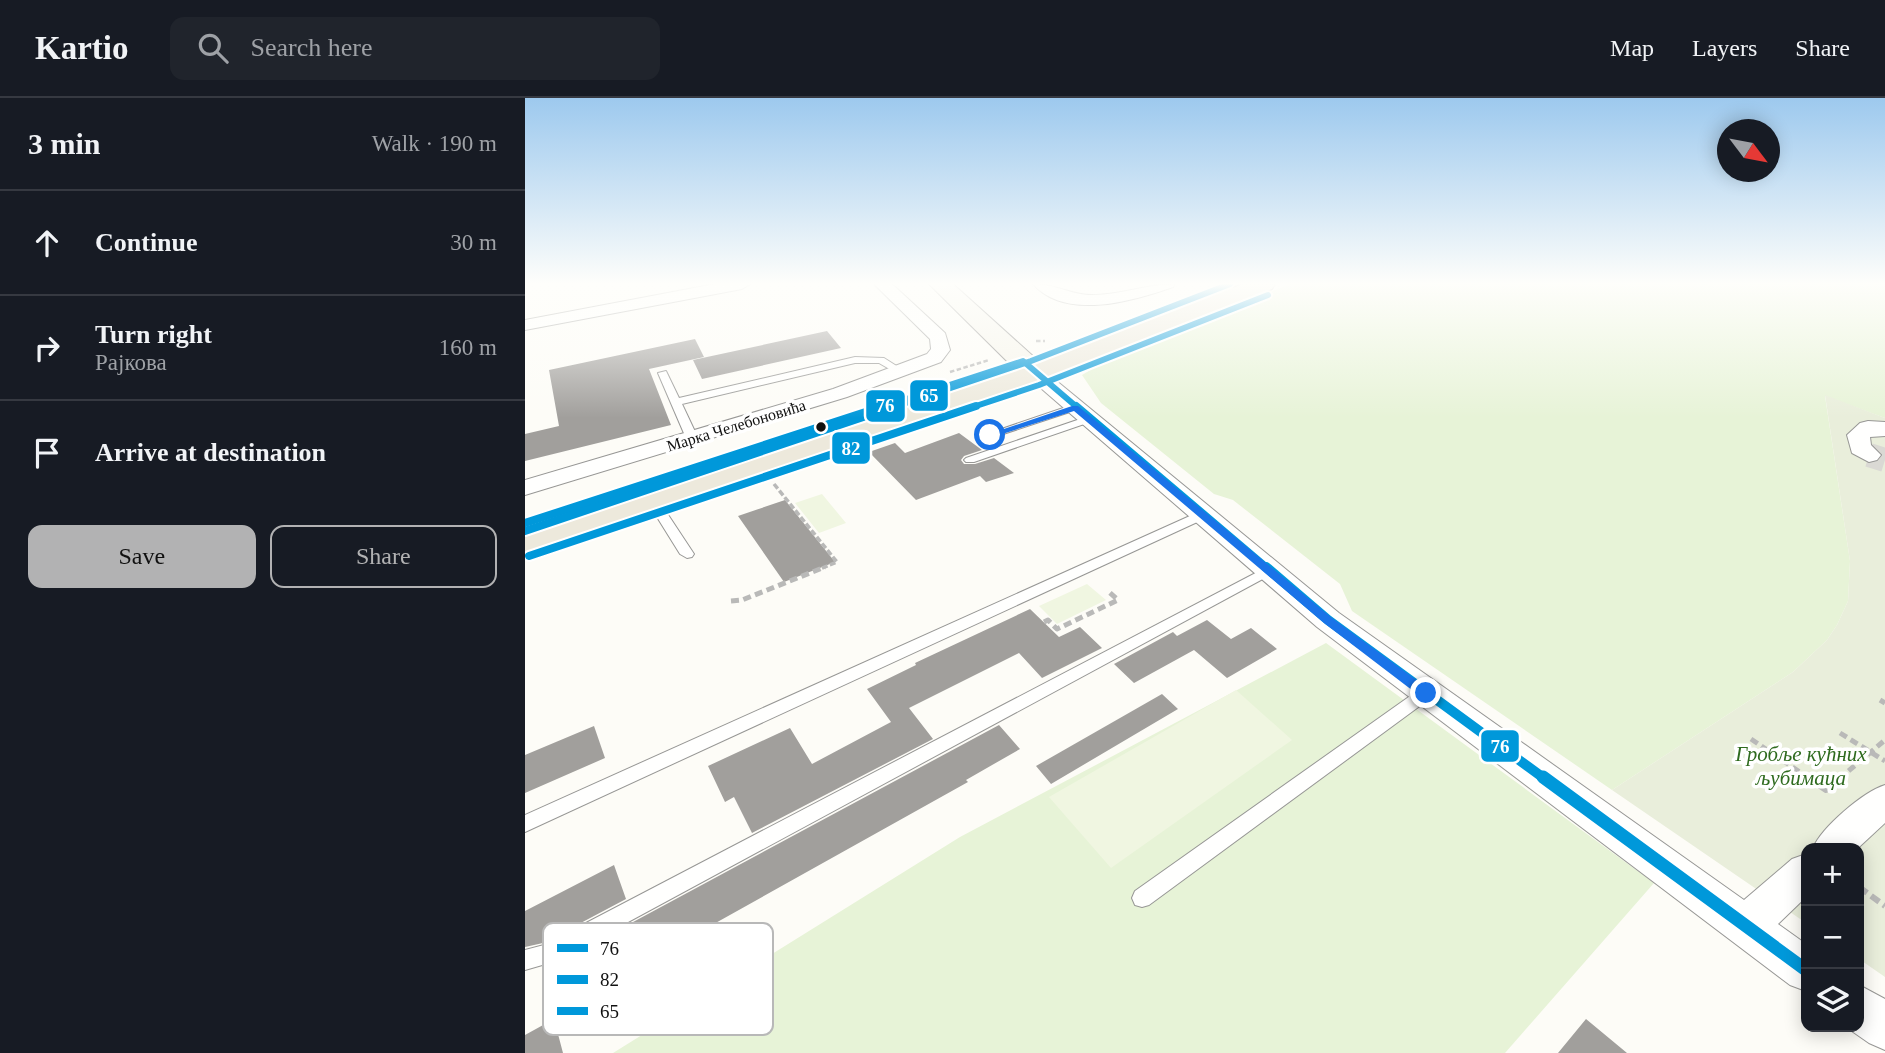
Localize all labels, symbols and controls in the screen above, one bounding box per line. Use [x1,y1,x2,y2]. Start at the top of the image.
search box [170,17,660,80]
icon: search [194,29,232,67]
text: Kartio [35,30,128,66]
text: Search here [250,33,372,62]
text: Map [1610,35,1654,61]
text: Layers [1692,35,1757,61]
text: Share [1795,35,1850,61]
north arrow [1717,119,1780,182]
text: 3 min [28,127,101,160]
text: Walk · 190 m [372,131,497,156]
icon: ahead [28,224,66,262]
text: Continue [95,228,198,257]
text: 30 m [450,230,497,255]
text: Turn right [95,320,212,349]
icon: right [28,329,66,367]
text: 160 m [439,335,497,360]
text: Рајкова [95,350,167,375]
line badge: 65 [909,379,949,412]
text: 65 [920,385,939,406]
line badge: 76 [865,389,906,423]
text: 76 [876,395,895,416]
street label: Марка Челебоновића [665,396,808,456]
route start [974,419,1005,450]
unlabelled marker [814,420,828,434]
line badge: 82 [831,431,871,465]
icon: arrive [28,434,66,472]
text: Arrive at destination [95,438,326,467]
text: 82 [842,438,861,459]
button: Save [28,525,256,588]
button: Share [270,525,497,588]
route end [1410,677,1441,708]
line badge: 76 [1480,729,1520,763]
text: 76 [1491,736,1510,757]
park label: Гробље кућних љубимаца [1734,742,1867,790]
map controls [1801,843,1864,1032]
button: + [1801,843,1864,906]
button: − [1801,906,1864,969]
legend [543,923,773,1035]
text: 76 [600,938,619,959]
text: 82 [600,969,619,990]
button: layers [1801,969,1864,1032]
text: 65 [600,1001,619,1022]

